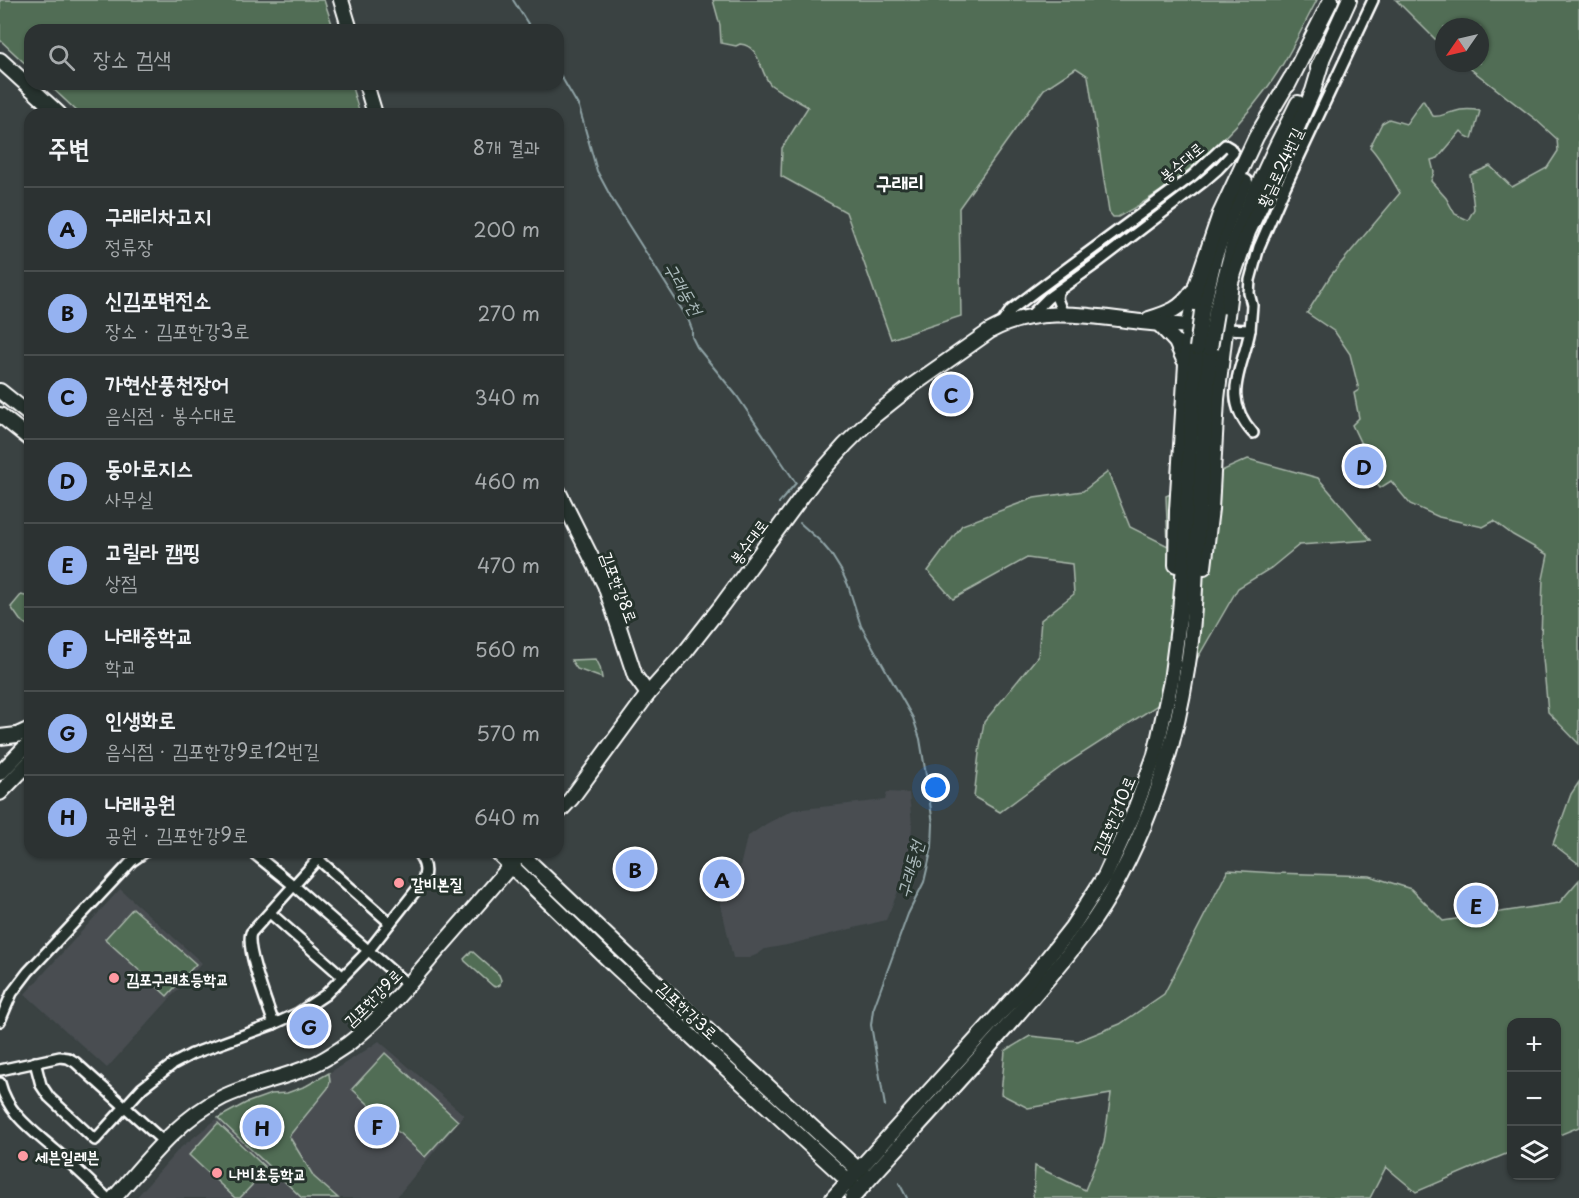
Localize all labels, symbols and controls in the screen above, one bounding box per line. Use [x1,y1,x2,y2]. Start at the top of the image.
north arrow [1435,18,1489,72]
search box [24,24,564,90]
icon: search [45,41,78,74]
text: 장소 검색 [93,41,171,74]
street label: 황금로24번길 [1250,123,1308,211]
text: 주변 [48,128,90,167]
text: 8개 결과 [473,132,540,162]
street label: 봉수대로 [1154,135,1208,187]
district label: 구래리 [876,167,924,197]
text: 구래리차고지 [105,198,211,231]
text: A [60,214,75,244]
text: 200 m [473,214,540,244]
text: 정류장 [105,231,153,261]
water label: 구래동천 [658,256,711,321]
text: 신김포변전소 [105,282,211,315]
text: B [61,298,74,328]
text: 270 m [477,298,540,328]
text: 장소 · 김포한강3로 [105,315,250,345]
text: 가현산풍천장어 [105,366,229,399]
pin: C [932,372,970,416]
text: C [60,382,75,412]
text: 340 m [475,382,540,412]
text: 음식점 · 봉수대로 [105,399,236,429]
pin: D [1344,444,1384,488]
text: 동아로지스 [105,450,194,483]
text: D [60,466,75,496]
text: 460 m [474,466,540,496]
text: 사무실 [105,483,153,513]
street label: 봉수대로 [723,513,773,569]
text: 고릴라 캠핑 [105,534,201,567]
street label: 김포한강8로 [595,548,645,626]
text: E [61,550,74,580]
text: 470 m [477,550,540,580]
text: 상점 [105,567,137,597]
text: 나래중학교 [105,618,194,651]
text: F [62,634,73,664]
text: 560 m [475,634,540,664]
text: 학교 [105,651,137,681]
text: 인생화로 [105,702,176,735]
text: G [59,718,76,748]
text: 570 m [476,718,540,748]
text: 음식점 · 김포한강9로12번길 [105,735,320,765]
street label: 김포한강10로 [1086,772,1140,858]
your location [921,773,950,802]
text: 나래공원 [105,786,176,819]
text: H [60,802,75,832]
text: 640 m [474,802,540,832]
text: 공원 · 김포한강9로 [105,819,248,849]
water label: 구래동천 [888,836,930,900]
pin: B [616,846,654,892]
pin: A [702,856,742,902]
place label: 갈비본질 [411,871,463,895]
marker: 갈비본질 [392,876,406,890]
pin: E [1456,882,1496,928]
street label: 김포한강9로 [337,962,407,1032]
place label: 김포구래초등학교 [126,966,229,990]
marker: 김포구래초등학교 [107,971,121,985]
street label: 김포한강3로 [652,976,724,1044]
pin: G [290,1004,328,1048]
map controls [1507,1018,1561,1180]
button: + [1507,1018,1561,1072]
button: − [1507,1072,1561,1126]
pin: H [242,1104,282,1150]
pin: F [358,1104,397,1148]
button: layers [1507,1126,1561,1180]
place label: 세븐일레븐 [35,1144,100,1168]
marker: 세븐일레븐 [16,1149,30,1163]
place label: 나비초등학교 [229,1161,306,1185]
marker: 나비초등학교 [210,1166,224,1180]

